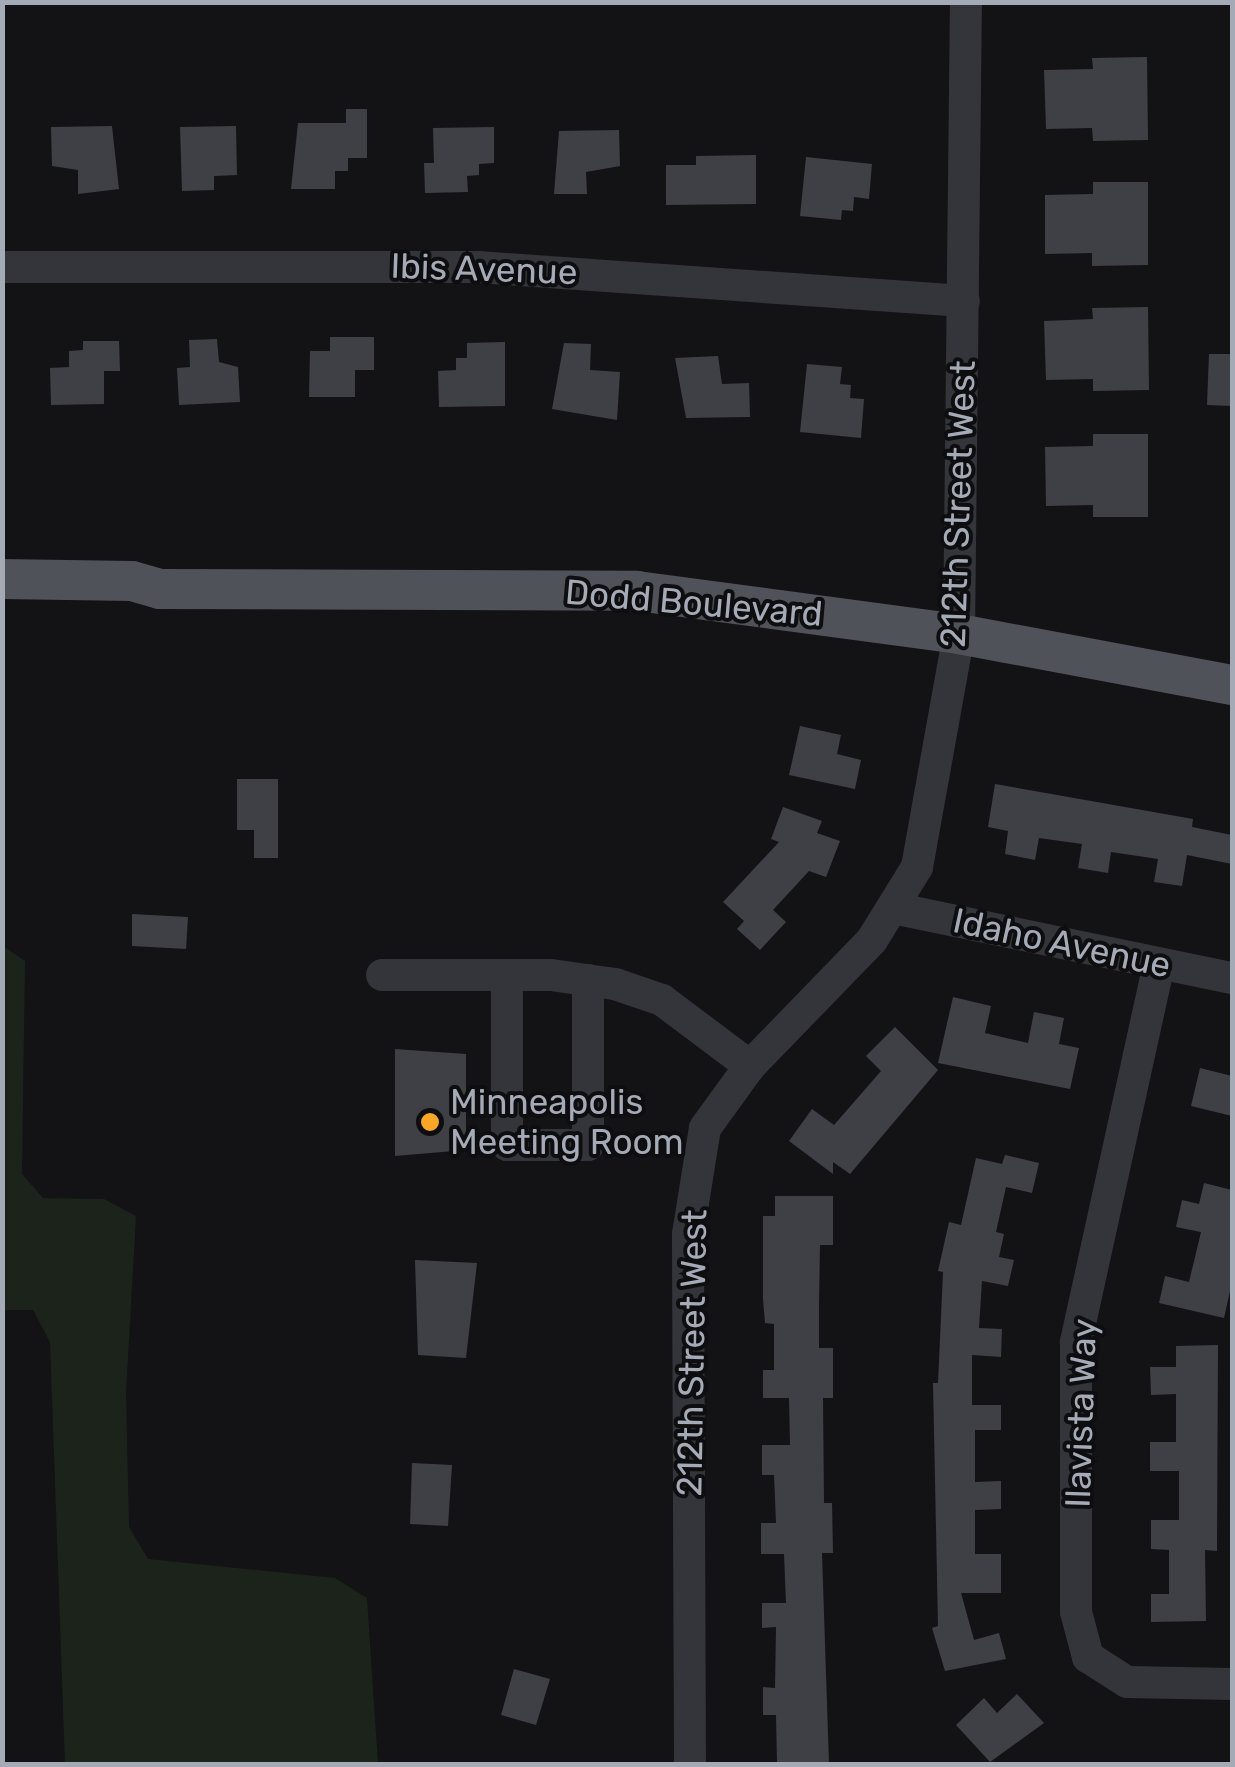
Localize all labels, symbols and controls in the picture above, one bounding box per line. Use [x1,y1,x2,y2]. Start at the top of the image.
street label: Ibis Avenue [389,245,579,293]
street label: 212th Street West [932,359,984,649]
street label: Dodd Boulevard [564,571,824,635]
street label: Idaho Avenue [949,899,1175,987]
place label: Minneapolis Meeting Room [450,1081,684,1163]
marker: Minneapolis Meeting Room [419,1111,441,1133]
street label: 212th Street West [668,1209,716,1497]
street label: Ilavista Way [1057,1317,1105,1509]

